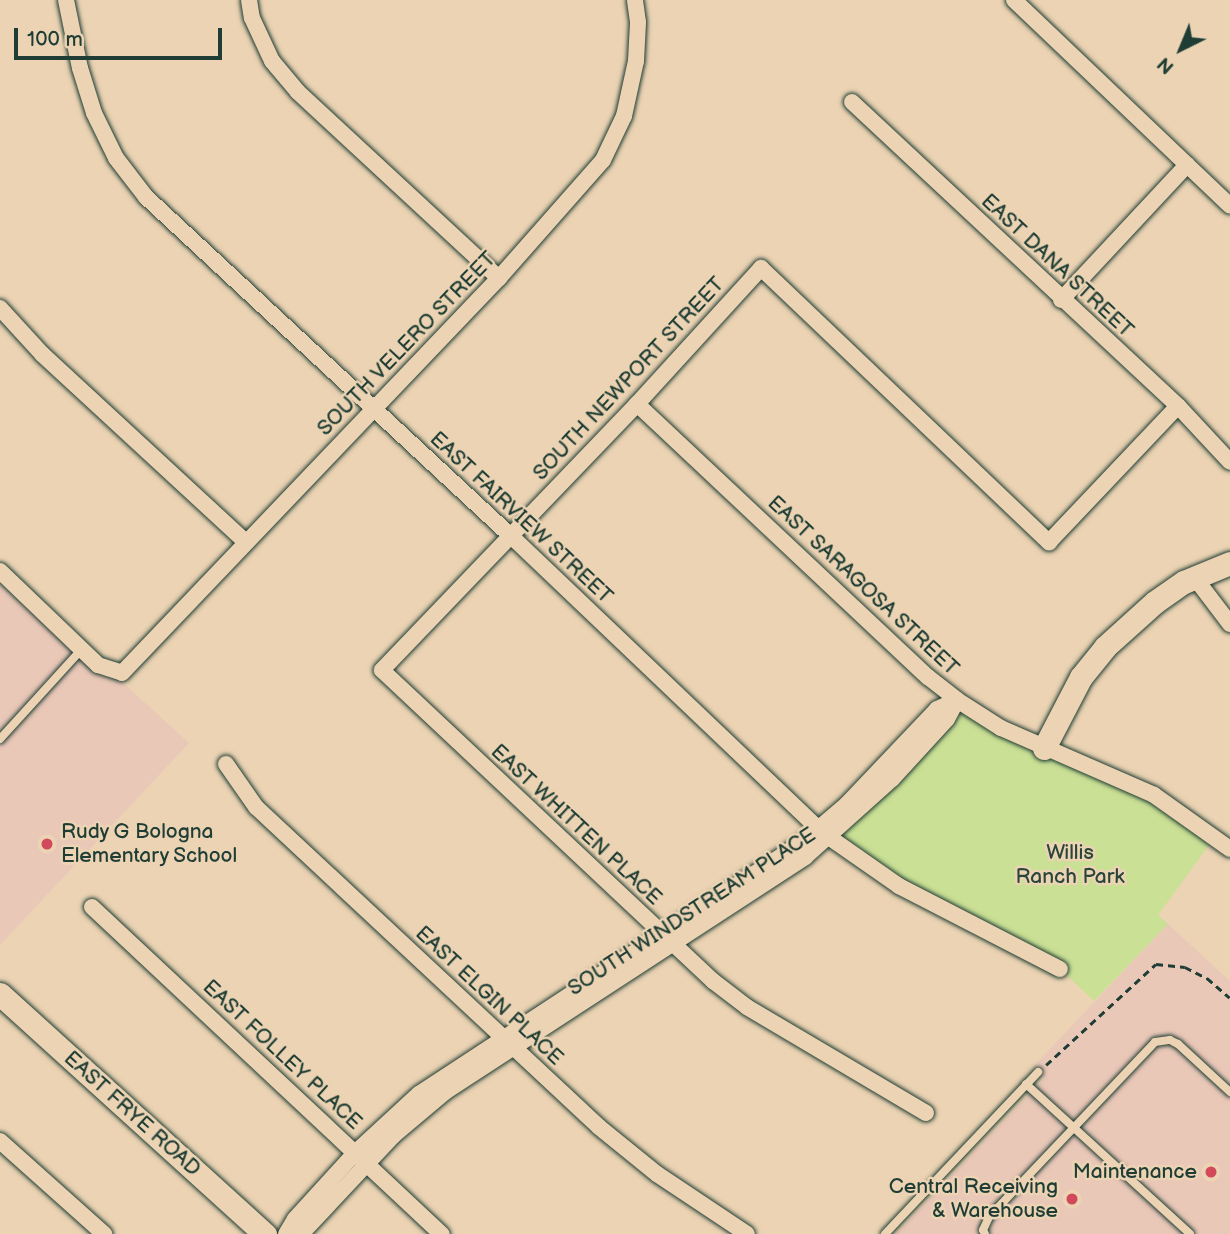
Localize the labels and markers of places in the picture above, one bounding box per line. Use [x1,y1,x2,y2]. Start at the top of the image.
place label: Rudy G Bologna Elementary School [61,819,239,869]
marker: Rudy G Bologna Elementary School [39,836,55,852]
place label: Maintenance [1073,1159,1197,1185]
marker: Maintenance [1203,1164,1219,1180]
place label: Central Receiving & Warehouse [889,1174,1058,1224]
marker: Central Receiving & Warehouse [1064,1191,1080,1207]

